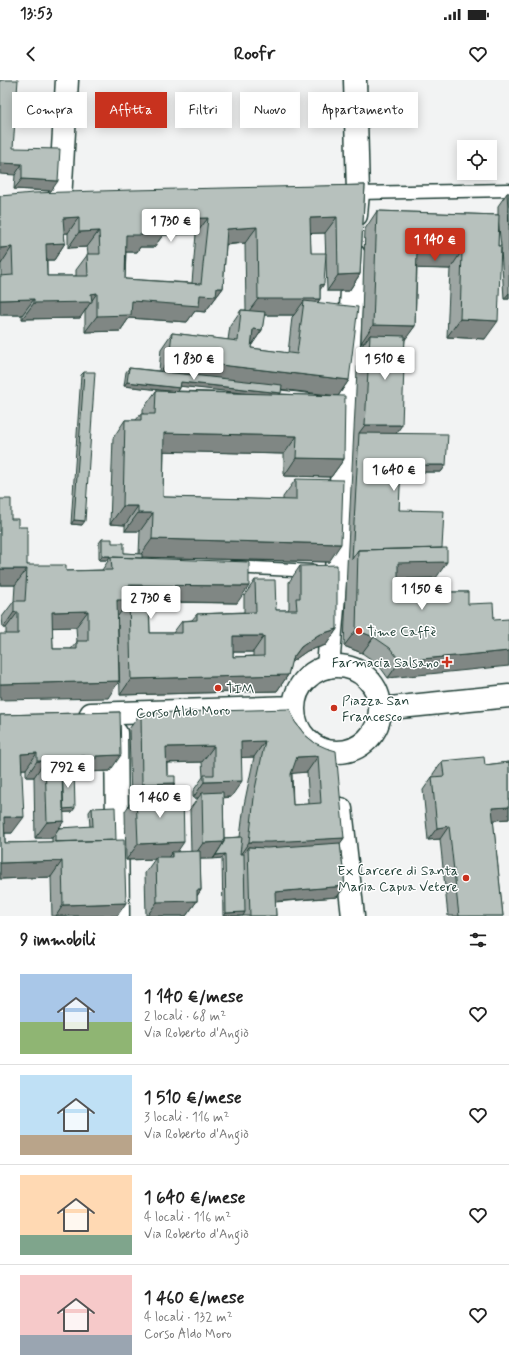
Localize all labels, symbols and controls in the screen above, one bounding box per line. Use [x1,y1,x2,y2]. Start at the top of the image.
text: 13:53 [20,4,52,24]
text: Roofr [234,42,275,66]
icon: back [20,43,42,65]
icon: heart [467,43,489,65]
chip: Compra [12,92,87,128]
chip: Affitta [95,92,167,128]
chip: Filtri [175,92,232,128]
chip: Nuovo [240,92,300,128]
chip: Appartamento [308,92,418,128]
map controls [457,140,497,180]
button: locate [457,140,497,180]
pin: 1 730 € [134,209,208,243]
text: 1 730 € [151,213,191,230]
pin: 1 140 € [398,228,472,262]
text: 1 140 € [414,232,456,249]
pin: 1 830 € [157,347,231,381]
pin: 1 510 € [348,347,422,381]
text: 1 830 € [173,351,215,368]
text: 1 510 € [365,351,405,368]
pin: 1 640 € [357,458,431,492]
text: 1 640 € [372,462,416,479]
pin: 1 150 € [385,577,459,611]
text: 1 150 € [401,581,443,598]
pin: 2 730 € [114,586,188,620]
text: 2 730 € [130,590,172,607]
place label: Time Caffè [367,623,436,641]
marker: Time Caffè [354,626,364,636]
place label: Farmacia Salsano [332,654,439,672]
marker: Farmacia Salsano [442,657,452,667]
place label: TIM [226,680,255,698]
marker: TIM [213,683,223,693]
place label: Piazza San Francesco [342,692,409,726]
street label: Corso Aldo Moro [136,701,231,723]
marker: Piazza San Francesco [329,703,339,713]
pin: 792 € [40,755,96,789]
text: 792 € [50,759,86,776]
pin: 1 460 € [123,785,197,819]
text: 1 460 € [139,789,181,806]
place label: Ex Carcere di Santa Maria Capua Vetere [337,862,458,896]
marker: Ex Carcere di Santa Maria Capua Vetere [461,873,471,883]
text: 9 immobili [20,929,96,951]
icon: filters [467,929,489,951]
text: 1 140 €/mese [144,986,243,1008]
icon: home [52,990,100,1038]
icon: heart [467,1003,489,1025]
text: 2 locali · 68 m² [144,1008,226,1025]
text: Via Roberto d'Angiò [144,1025,249,1042]
text: 1 510 €/mese [144,1087,242,1109]
icon: home [52,1091,100,1139]
icon: heart [467,1104,489,1126]
text: 3 locali · 116 m² [144,1109,229,1126]
text: Via Roberto d'Angiò [144,1126,249,1143]
text: 1 640 €/mese [144,1187,245,1209]
icon: home [52,1191,100,1239]
icon: heart [467,1204,489,1226]
text: 4 locali · 116 m² [144,1209,231,1226]
text: Via Roberto d'Angiò [144,1226,249,1243]
text: 1 460 €/mese [144,1287,244,1309]
icon: home [52,1291,100,1339]
icon: heart [467,1304,489,1326]
text: 4 locali · 132 m² [144,1309,232,1326]
text: Corso Aldo Moro [144,1326,232,1343]

